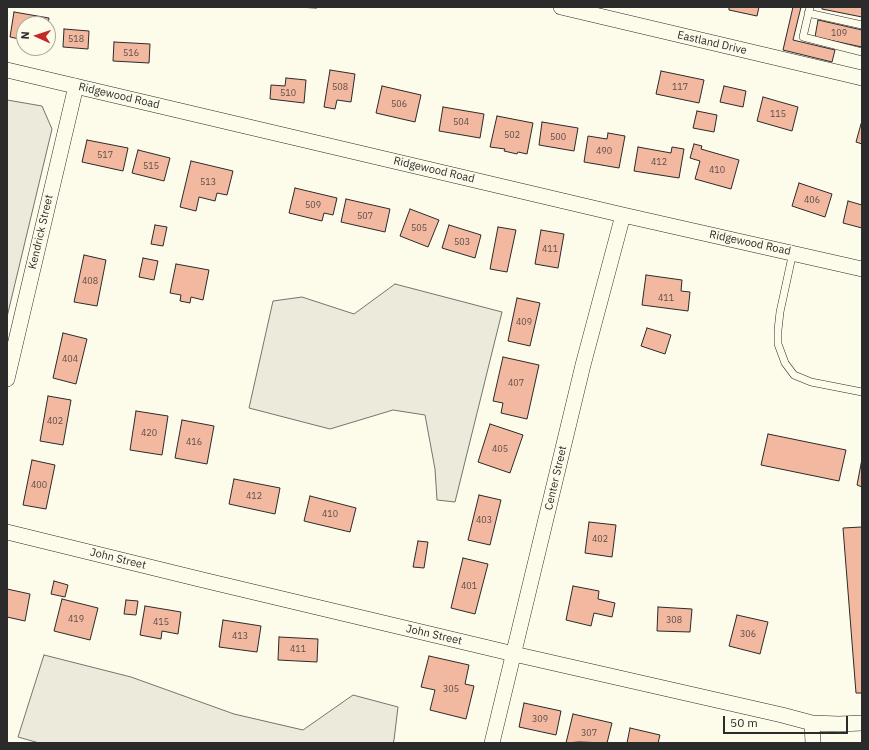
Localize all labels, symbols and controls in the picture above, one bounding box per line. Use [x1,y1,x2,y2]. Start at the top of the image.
north arrow [16,16,56,56]
house number: 109 [831,28,847,38]
street label: Eastland Drive [676,29,748,57]
text: N [18,31,32,40]
house number: 518 [68,34,84,44]
house number: 516 [123,48,139,58]
street label: Ridgewood Road [77,80,161,112]
house number: 508 [332,82,348,92]
house number: 117 [672,82,688,92]
house number: 510 [280,88,296,98]
house number: 506 [391,99,407,109]
house number: 115 [770,109,786,119]
house number: 504 [453,117,469,127]
house number: 502 [504,130,520,140]
house number: 500 [550,132,566,142]
house number: 490 [596,146,612,156]
house number: 517 [97,150,113,160]
street label: Ridgewood Road [392,154,476,186]
house number: 412 [651,157,667,167]
house number: 515 [143,161,159,171]
house number: 410 [709,165,725,175]
house number: 513 [200,177,216,187]
street label: Kendrick Street [26,193,56,271]
house number: 406 [804,195,820,205]
house number: 509 [305,200,321,210]
house number: 507 [357,211,373,221]
house number: 505 [411,223,427,233]
street label: Ridgewood Road [708,228,792,258]
house number: 503 [454,237,470,247]
house number: 411 [542,244,558,254]
house number: 408 [82,276,98,286]
house number: 411 [658,293,674,303]
house number: 409 [516,317,532,327]
house number: 404 [62,354,78,364]
house number: 407 [508,378,524,388]
house number: 402 [47,416,63,426]
house number: 420 [141,428,157,438]
house number: 416 [186,437,202,447]
house number: 405 [492,444,508,454]
street label: Center Street [542,444,570,512]
house number: 400 [31,480,47,490]
house number: 412 [246,491,262,501]
house number: 410 [322,509,338,519]
house number: 403 [476,515,492,525]
house number: 402 [592,534,608,544]
street label: John Street [89,546,147,572]
house number: 401 [461,581,477,591]
house number: 419 [68,614,84,624]
house number: 308 [666,615,682,625]
house number: 415 [153,617,169,627]
street label: John Street [405,622,463,648]
house number: 306 [740,629,756,639]
house number: 413 [232,631,248,641]
house number: 411 [290,644,306,654]
house number: 305 [443,684,459,694]
scale bar [725,708,850,734]
house number: 309 [532,714,548,724]
text: 50 m [730,715,758,730]
house number: 307 [581,728,597,738]

